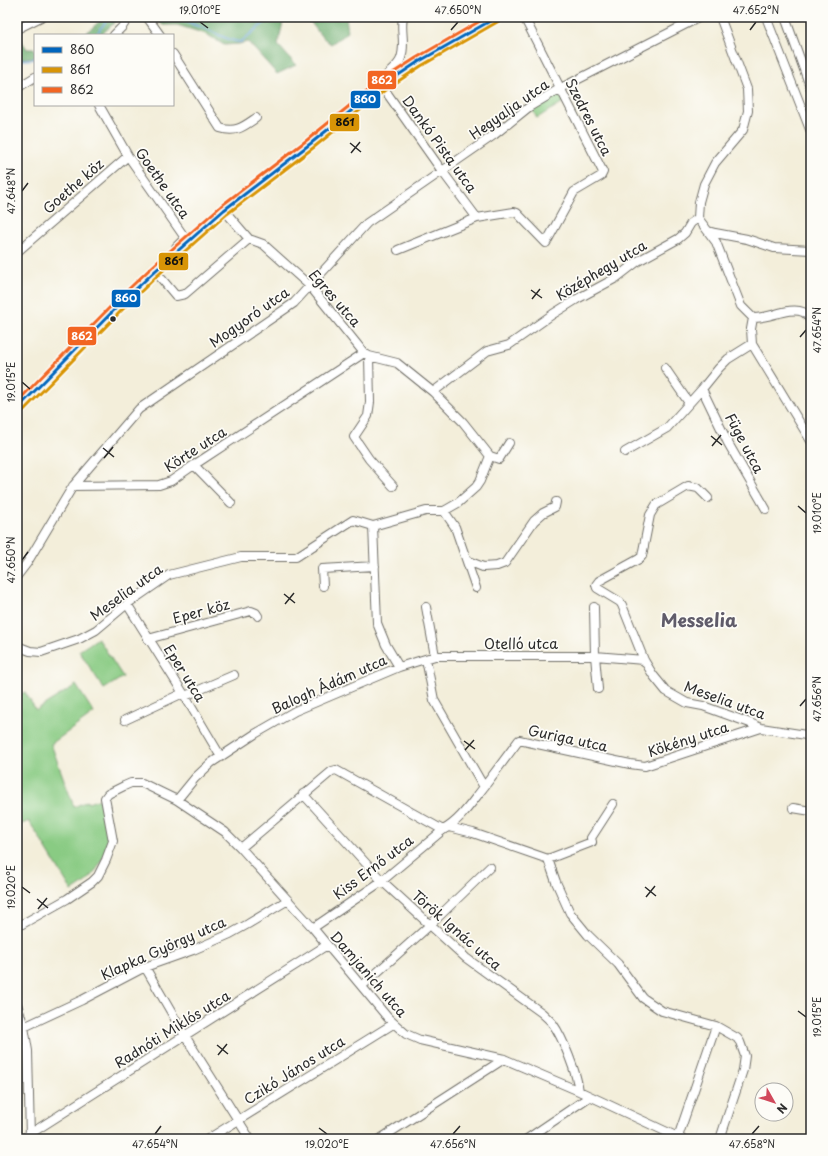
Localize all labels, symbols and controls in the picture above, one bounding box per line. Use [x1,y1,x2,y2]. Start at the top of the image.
text: 19.010°E [179,2,221,17]
text: 47.650°N [435,2,482,17]
text: 47.652°N [733,2,779,17]
legend [34,34,174,106]
text: 860 [70,40,95,58]
text: 861 [70,60,91,78]
line badge: 862 [367,70,397,90]
text: 862 [371,71,393,88]
street label: Hegyalja utca [465,74,553,144]
street label: Szedres utca [561,75,618,159]
text: 862 [70,80,94,98]
line badge: 860 [350,90,381,109]
text: 860 [354,90,376,107]
street label: Dankó Pista utca [398,91,483,197]
line badge: 861 [329,113,360,132]
text: 861 [336,113,354,130]
street label: Goethe utca [131,143,195,223]
street label: Goethe köz [38,153,108,218]
text: 47.648°N [3,168,18,214]
street label: Középhegy utca [552,234,651,305]
line badge: 861 [158,252,189,271]
text: 861 [165,252,183,269]
street label: Egres utca [304,265,366,332]
street label: Mogyoró utca [205,281,294,352]
line badge: 860 [111,289,141,308]
text: 860 [115,289,137,306]
text: 47.654°N [809,307,824,353]
unlabelled marker [108,314,118,324]
line badge: 862 [67,326,97,346]
text: 862 [71,327,93,344]
text: 19.015°E [3,362,18,402]
street label: Füge utca [720,409,770,477]
street label: Körte utca [160,421,231,477]
text: 19.010°E [809,492,824,534]
text: 47.650°N [3,536,18,584]
street label: Meselia utca [85,558,167,626]
street label: Eper köz [170,593,232,629]
district label: Messelia [661,606,738,633]
street label: Otelló utca [484,633,558,654]
street label: Eper utca [159,640,211,706]
street label: Balogh Ádám utca [268,649,390,719]
street label: Meselia utca [681,676,769,725]
text: 47.656°N [809,676,824,722]
street label: Kökény utca [645,716,731,762]
street label: Guriga utca [526,719,610,757]
street label: Kiss Ernő utca [328,830,418,904]
text: 19.020°E [3,865,18,909]
street label: Török Ignác utca [408,885,507,975]
street label: Klapka György utca [97,911,229,985]
street label: Damjanich utca [326,926,413,1022]
street label: Radnóti Miklós utca [110,985,234,1073]
text: 19.015°E [809,997,824,1037]
street label: Czikó János utca [240,1030,349,1109]
north arrow [754,1082,794,1122]
text: N [773,1100,792,1118]
text: 47.654°N [132,1136,178,1151]
text: 19.020°E [305,1136,349,1151]
text: 47.656°N [430,1136,476,1151]
text: 47.658°N [729,1136,775,1151]

